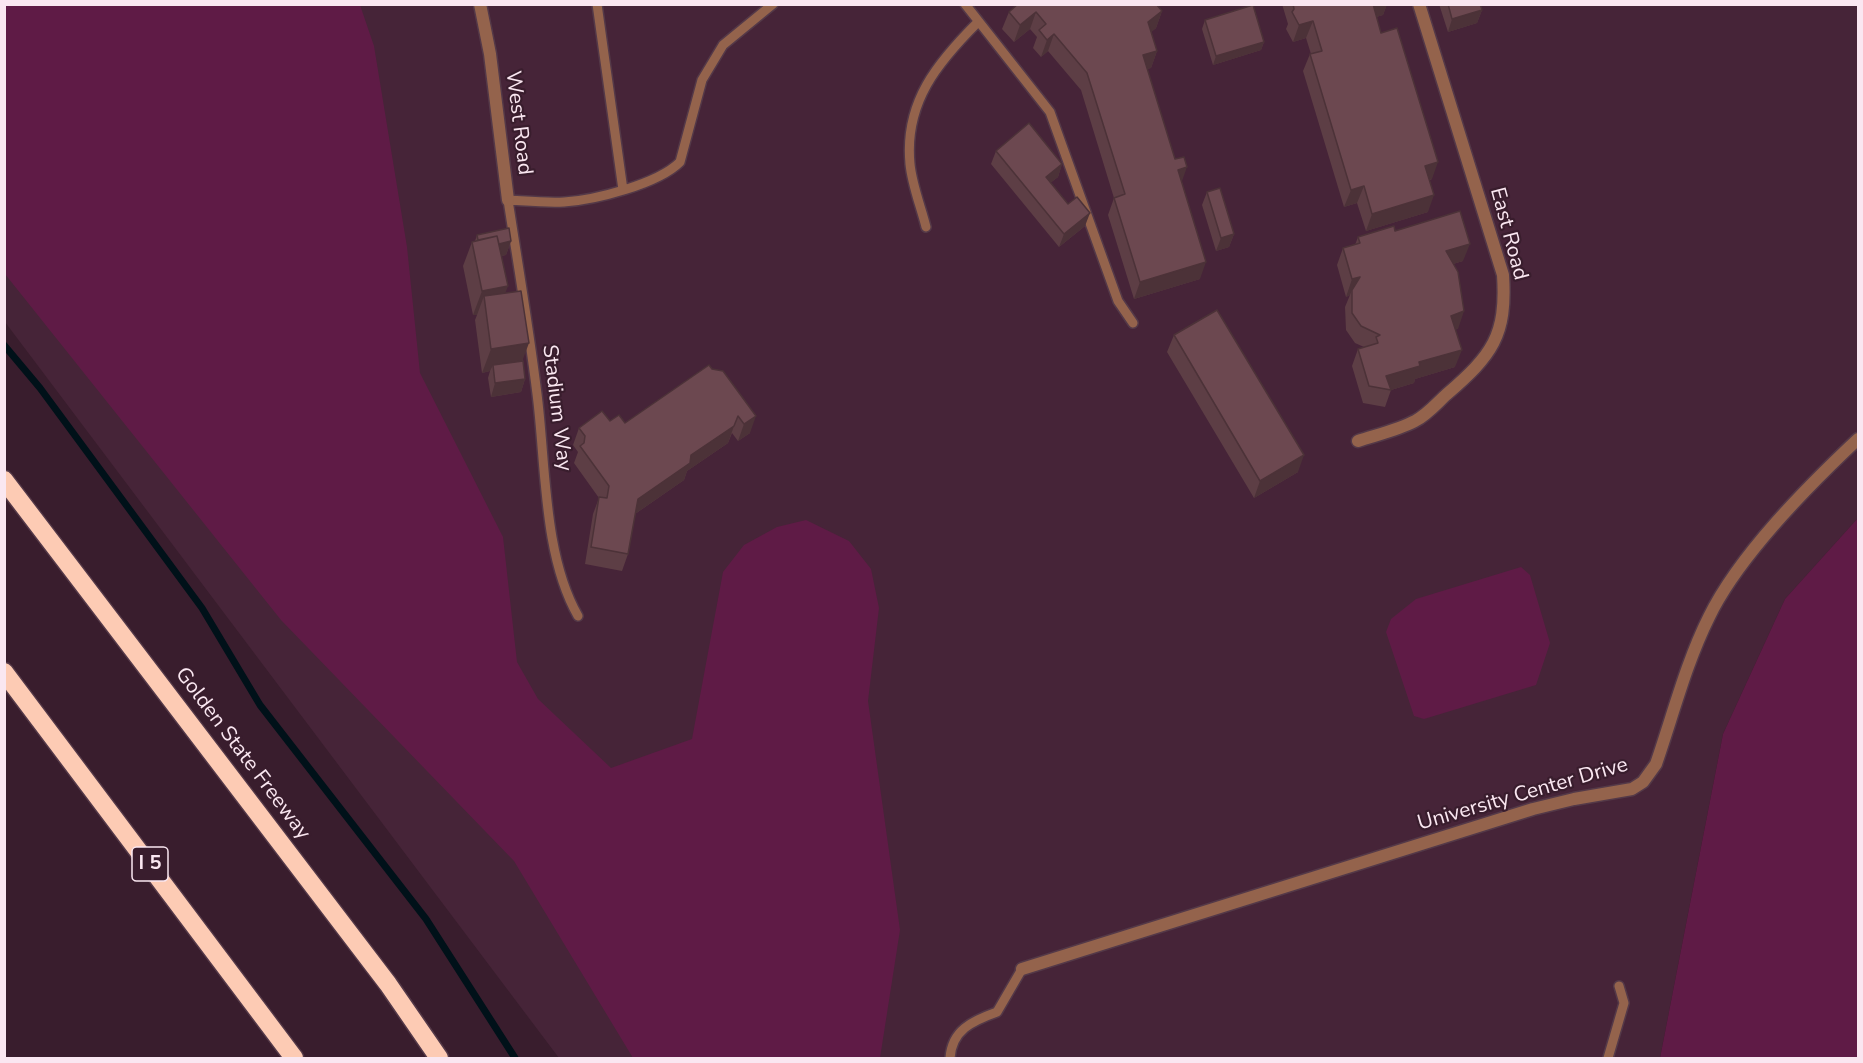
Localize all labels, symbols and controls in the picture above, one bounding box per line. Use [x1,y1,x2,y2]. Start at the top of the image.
street label: West Road [499,70,537,176]
street label: East Road [1484,185,1532,283]
street label: Stadium Way [536,343,576,473]
street label: Golden State Freeway [169,663,315,845]
street label: University Center Drive [1415,753,1631,837]
road number: I 5 [132,847,168,881]

